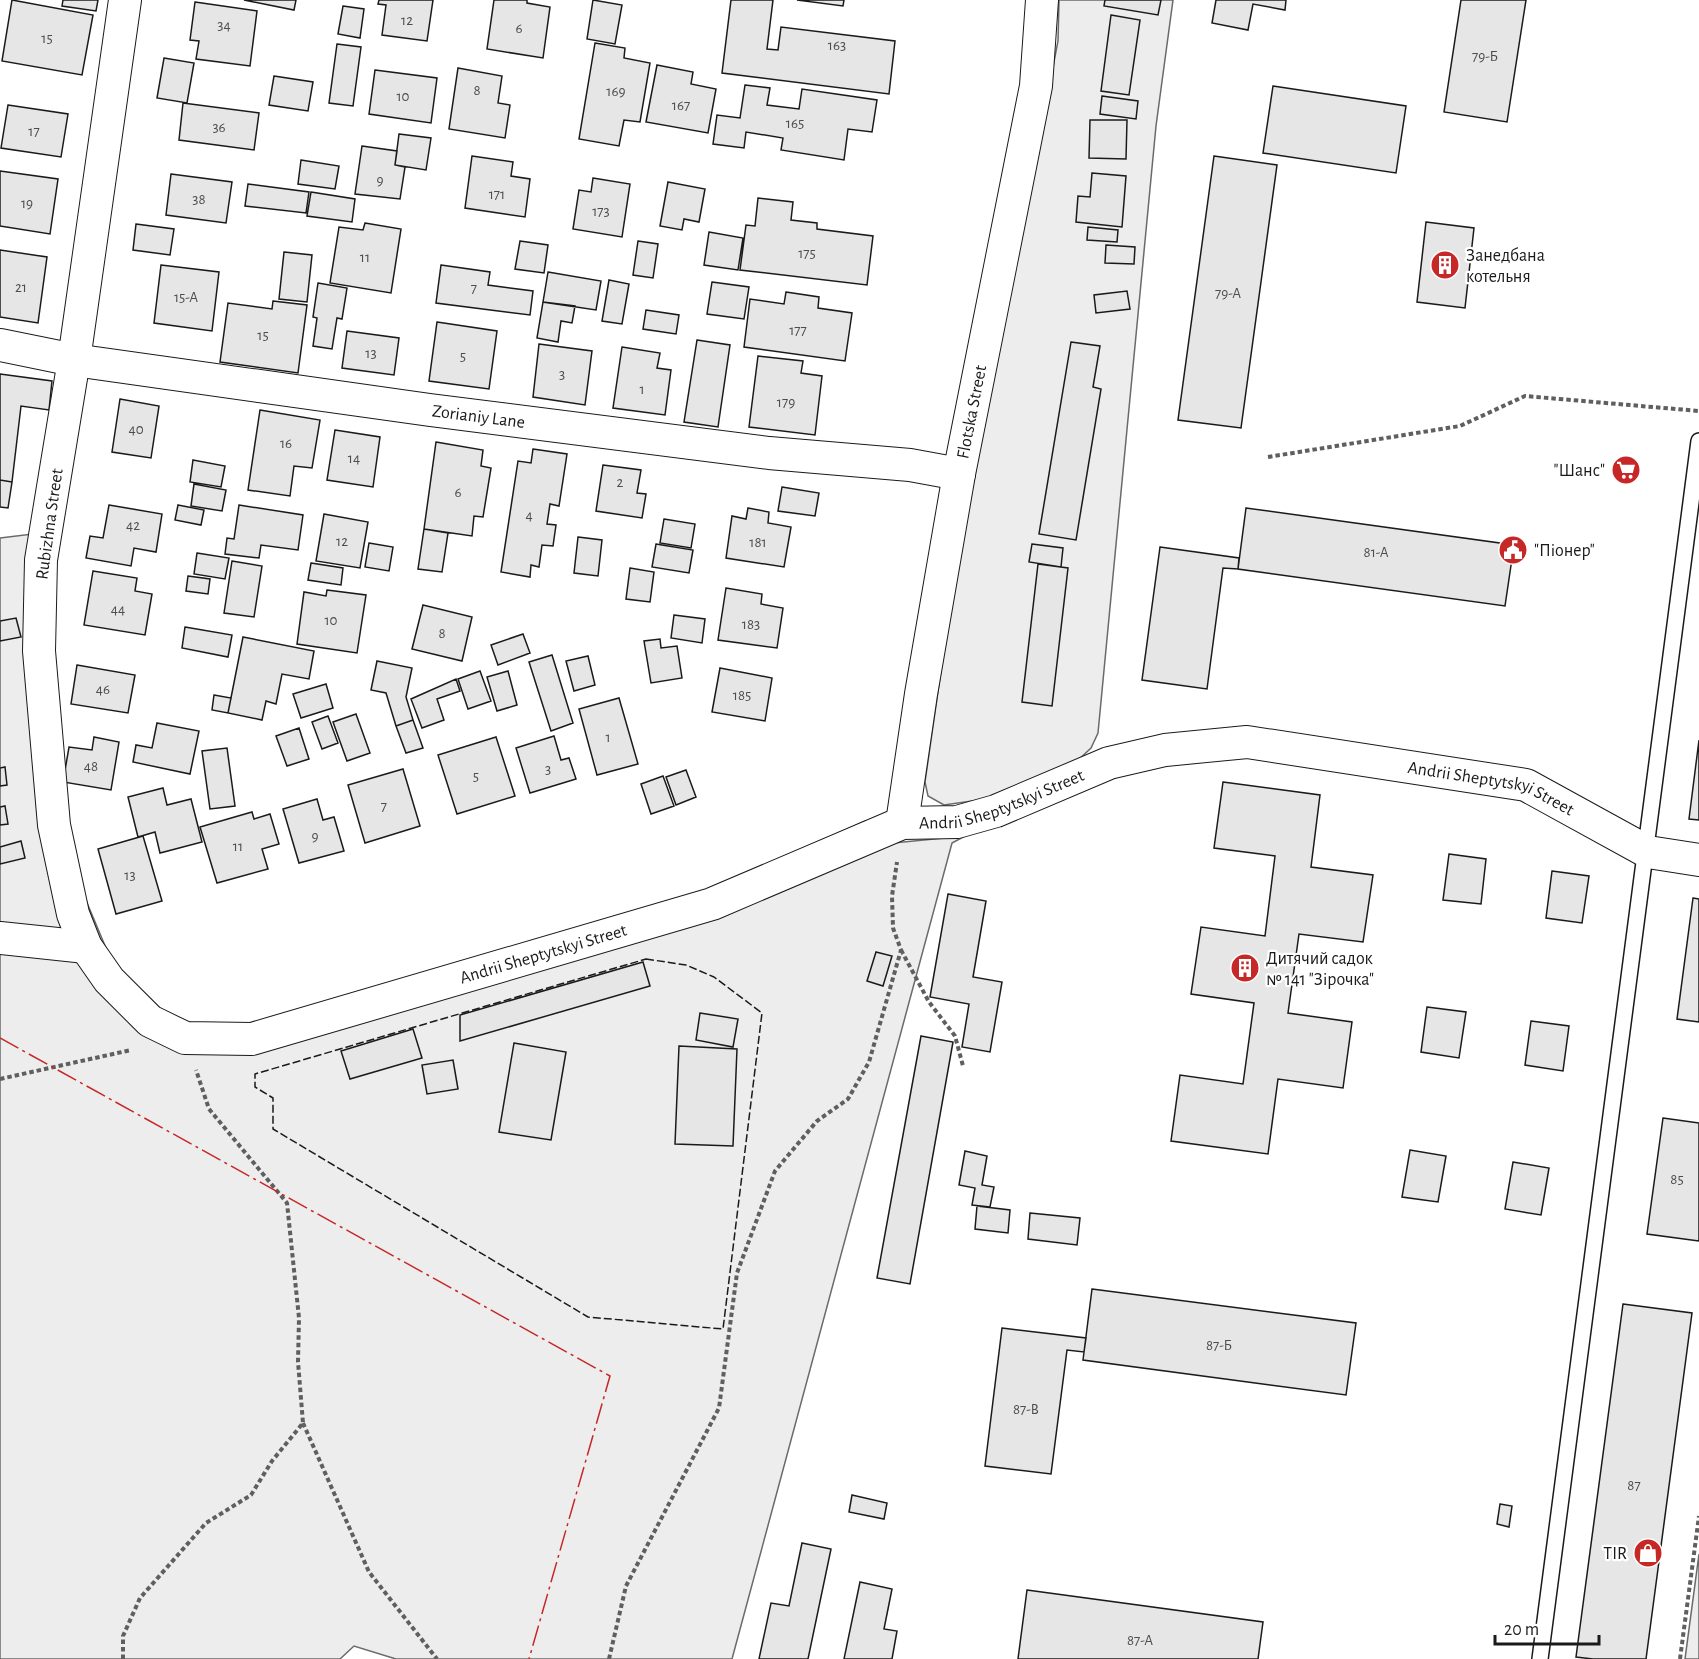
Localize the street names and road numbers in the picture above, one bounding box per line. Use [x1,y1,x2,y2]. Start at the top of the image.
street label: Flotska Street [954,363,990,460]
street label: Zorianiy Lane [431,402,526,432]
street label: Rubizhna Street [33,467,67,581]
street label: Andrii Sheptytskyi Street [1406,759,1577,820]
street label: Andrii Sheptytskyi Street [919,767,1087,833]
street label: Andrii Sheptytskyi Street [458,921,629,988]

